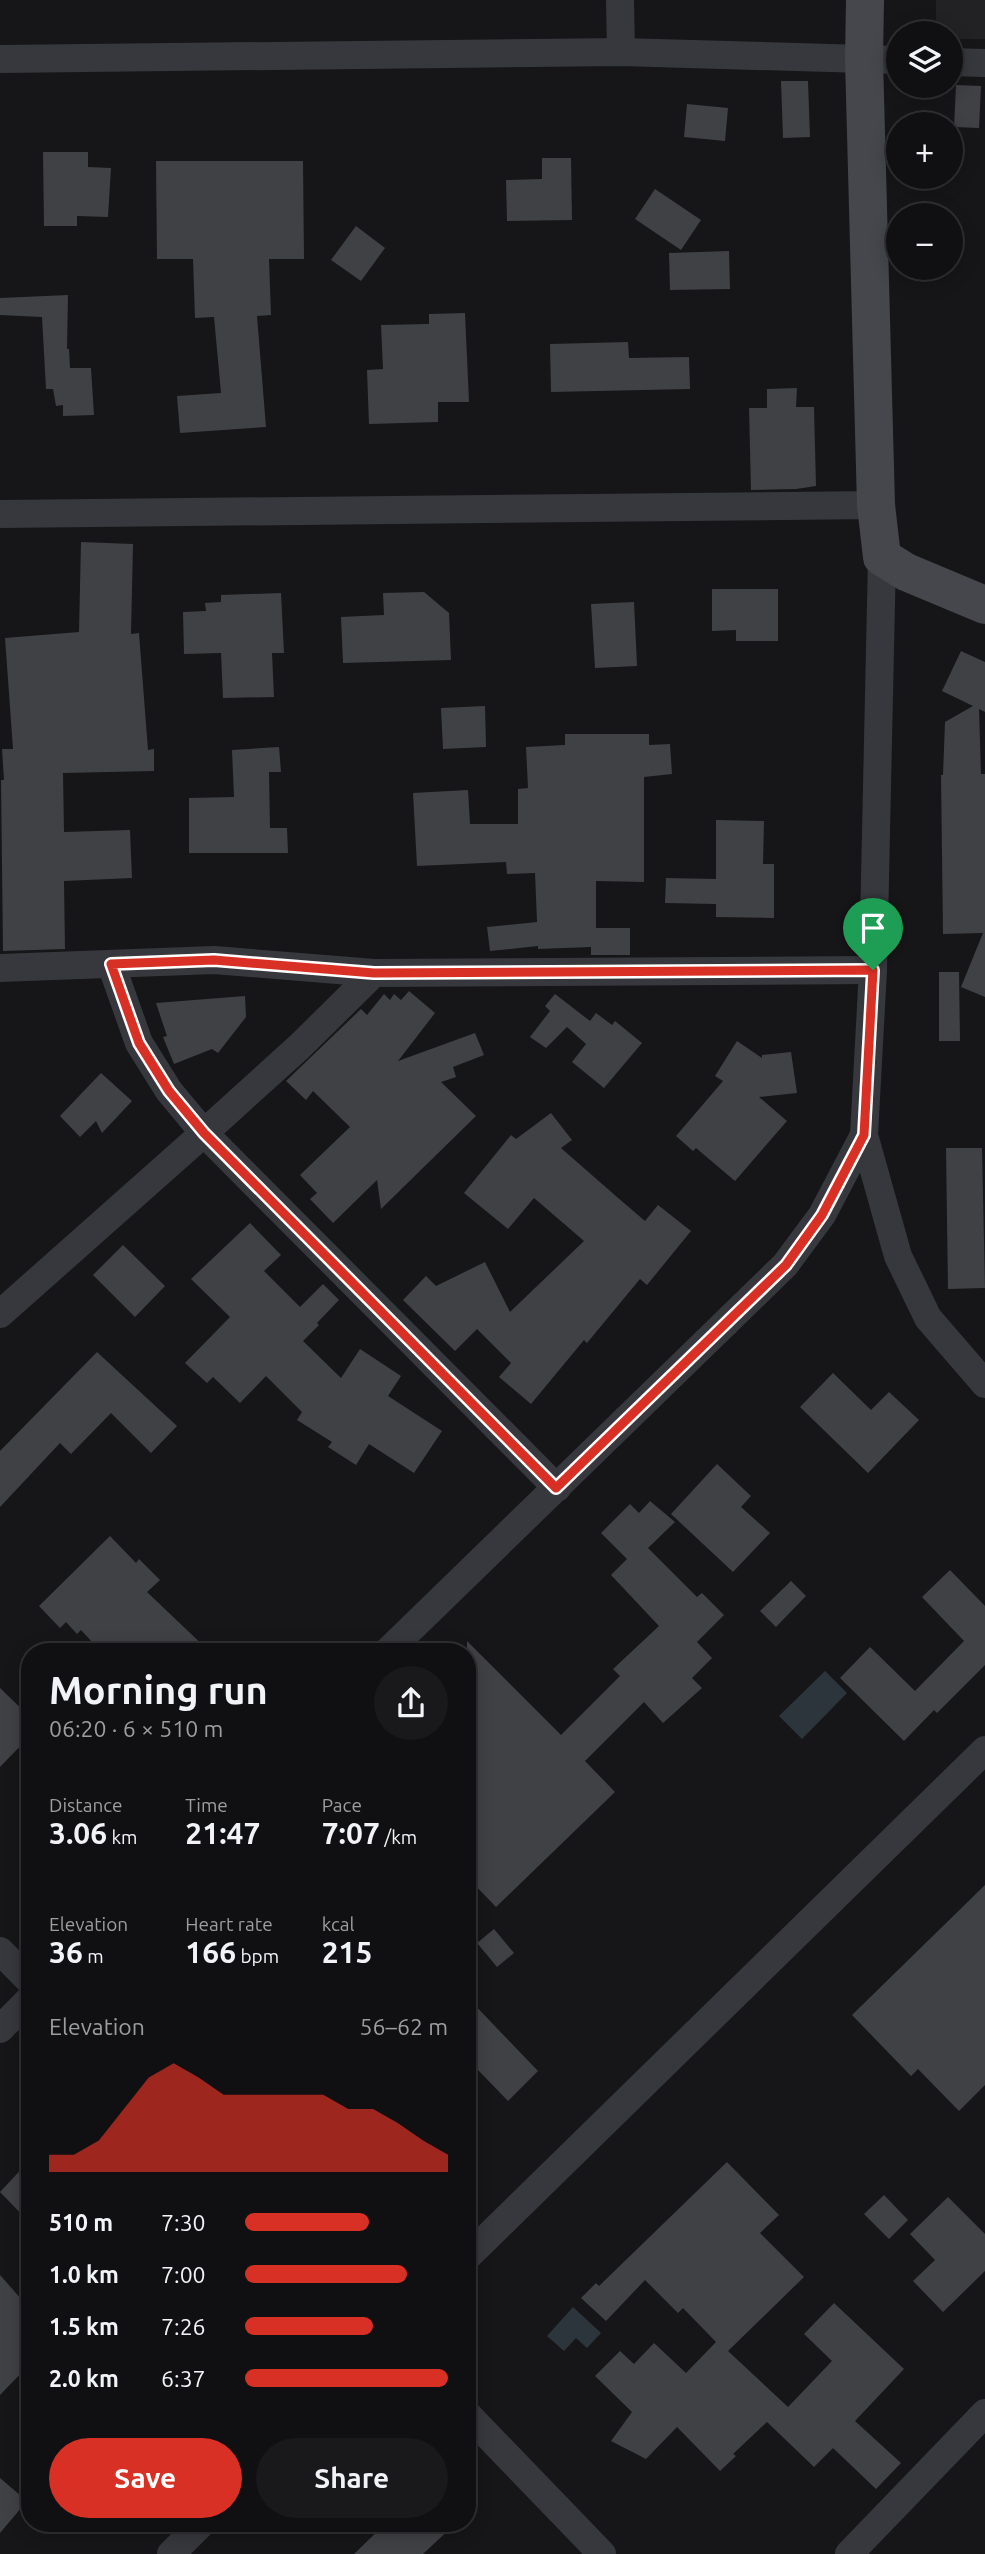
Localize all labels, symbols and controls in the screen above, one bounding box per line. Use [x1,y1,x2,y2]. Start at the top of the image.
map controls [886,21,963,280]
button: layers [886,21,963,98]
button: + [886,112,963,189]
button: − [886,203,963,280]
pin [843,898,903,970]
icon: arrive [854,909,892,947]
button: share [374,1666,448,1740]
text: Morning run [49,1669,268,1711]
text: 06:20 · 6 × 510 m [49,1716,223,1741]
text: Distance [49,1794,123,1816]
text: Time [185,1794,228,1816]
text: Pace [322,1794,362,1816]
text: 3.06 [49,1816,107,1850]
text: 21:47 [185,1816,260,1850]
text: 7:07 [322,1816,380,1850]
text: km [107,1826,137,1848]
text: /km [380,1826,417,1848]
text: Elevation [49,1913,128,1935]
text: Heart rate [185,1913,273,1935]
text: kcal [322,1913,354,1935]
text: 36 [49,1935,83,1969]
text: 166 [185,1935,236,1969]
text: 215 [322,1935,372,1969]
text: m [83,1945,104,1967]
text: bpm [236,1945,279,1967]
text: Elevation [49,2014,145,2039]
text: 56–62 m [360,2014,448,2039]
text: 510 m [49,2210,113,2235]
text: 7:30 [161,2210,206,2235]
text: 1.0 km [49,2262,119,2287]
text: 7:00 [161,2262,206,2287]
text: 1.5 km [49,2314,119,2339]
text: 7:26 [161,2314,206,2339]
text: 2.0 km [49,2366,119,2391]
text: 6:37 [161,2366,206,2391]
button: Save [49,2438,242,2518]
button: Share [256,2438,448,2518]

